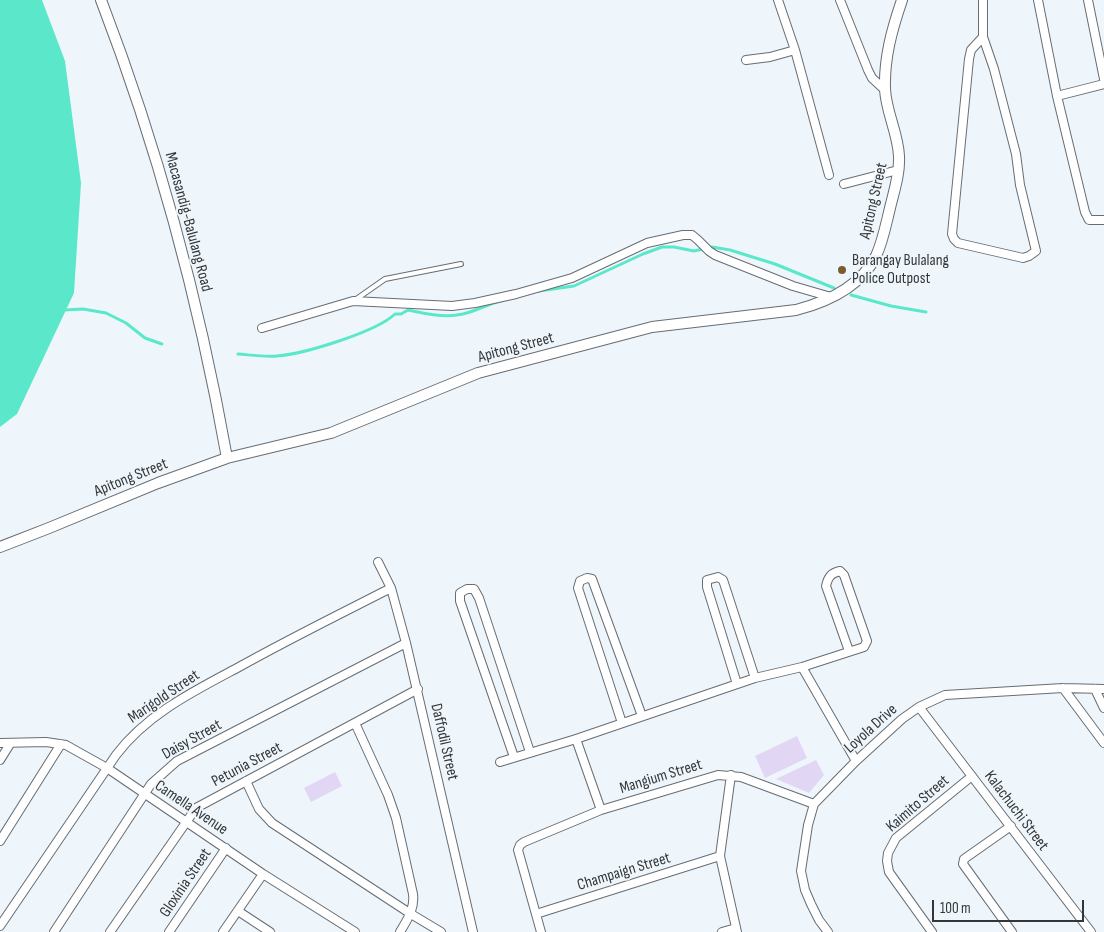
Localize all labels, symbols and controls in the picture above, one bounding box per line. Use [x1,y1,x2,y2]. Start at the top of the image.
street label: Macasandig-Balulang Road [160,150,216,294]
street label: Apitong Street [856,161,892,241]
place label: Barangay Bulalang Police Outpost [852,251,949,289]
marker: Barangay Bulalang Police Outpost [836,264,848,276]
street label: Apitong Street [476,329,556,367]
street label: Apitong Street [91,455,171,501]
street label: Marigold Street [125,666,203,728]
street label: Loyola Drive [841,700,901,758]
street label: Daffodil Street [426,702,462,782]
street label: Daisy Street [159,716,225,764]
street label: Petunia Street [209,738,285,792]
street label: Mangium Street [617,755,705,799]
street label: Kalachuchi Street [980,767,1052,855]
street label: Kaimito Street [883,771,953,837]
street label: Camella Avenue [151,777,231,839]
street label: Gloxinia Street [156,845,216,921]
street label: Champaign Street [575,849,673,895]
scale bar [934,890,1086,922]
text: 100 m [940,899,971,918]

